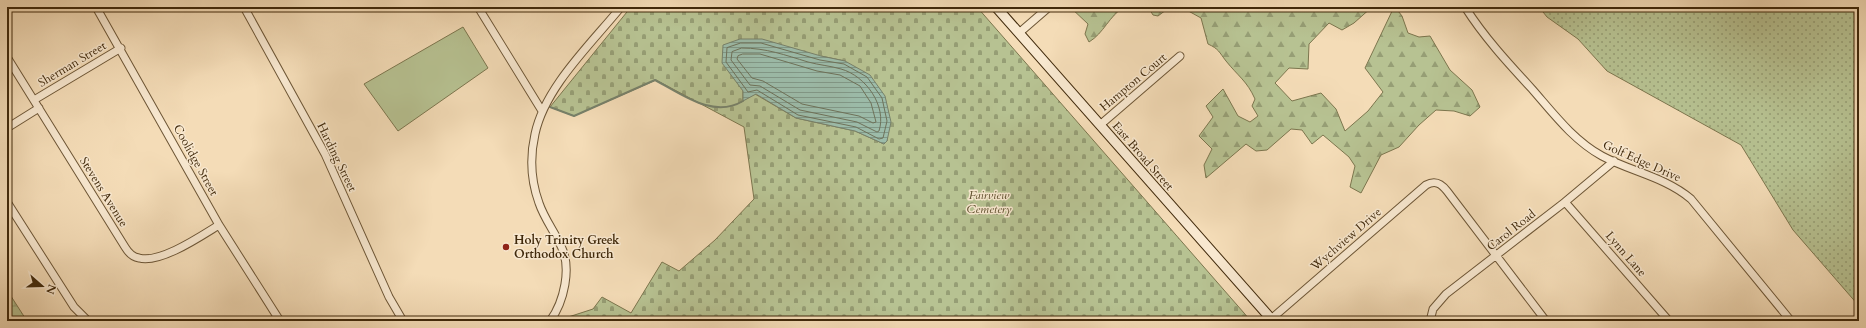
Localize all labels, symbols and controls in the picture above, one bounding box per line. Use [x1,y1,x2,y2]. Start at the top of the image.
street label: Sherman Street [35,37,109,91]
street label: Hampton Court [1096,49,1170,115]
street label: East Broad Street [1109,118,1177,194]
street label: Harding Street [313,120,361,194]
street label: Coolidge Street [170,121,222,199]
street label: Golf Edge Drive [1600,137,1684,185]
street label: Stevens Avenue [76,154,132,230]
park label: Fairview Cemetery [966,187,1012,217]
street label: Wychview Drive [1307,204,1385,275]
street label: Carol Road [1483,206,1539,254]
street label: Lynn Lane [1602,228,1650,280]
place label: Holy Trinity Greek Orthodox Church [514,232,620,262]
marker: Holy Trinity Greek Orthodox Church [501,242,511,252]
north arrow [22,266,62,306]
text: N [42,282,60,297]

